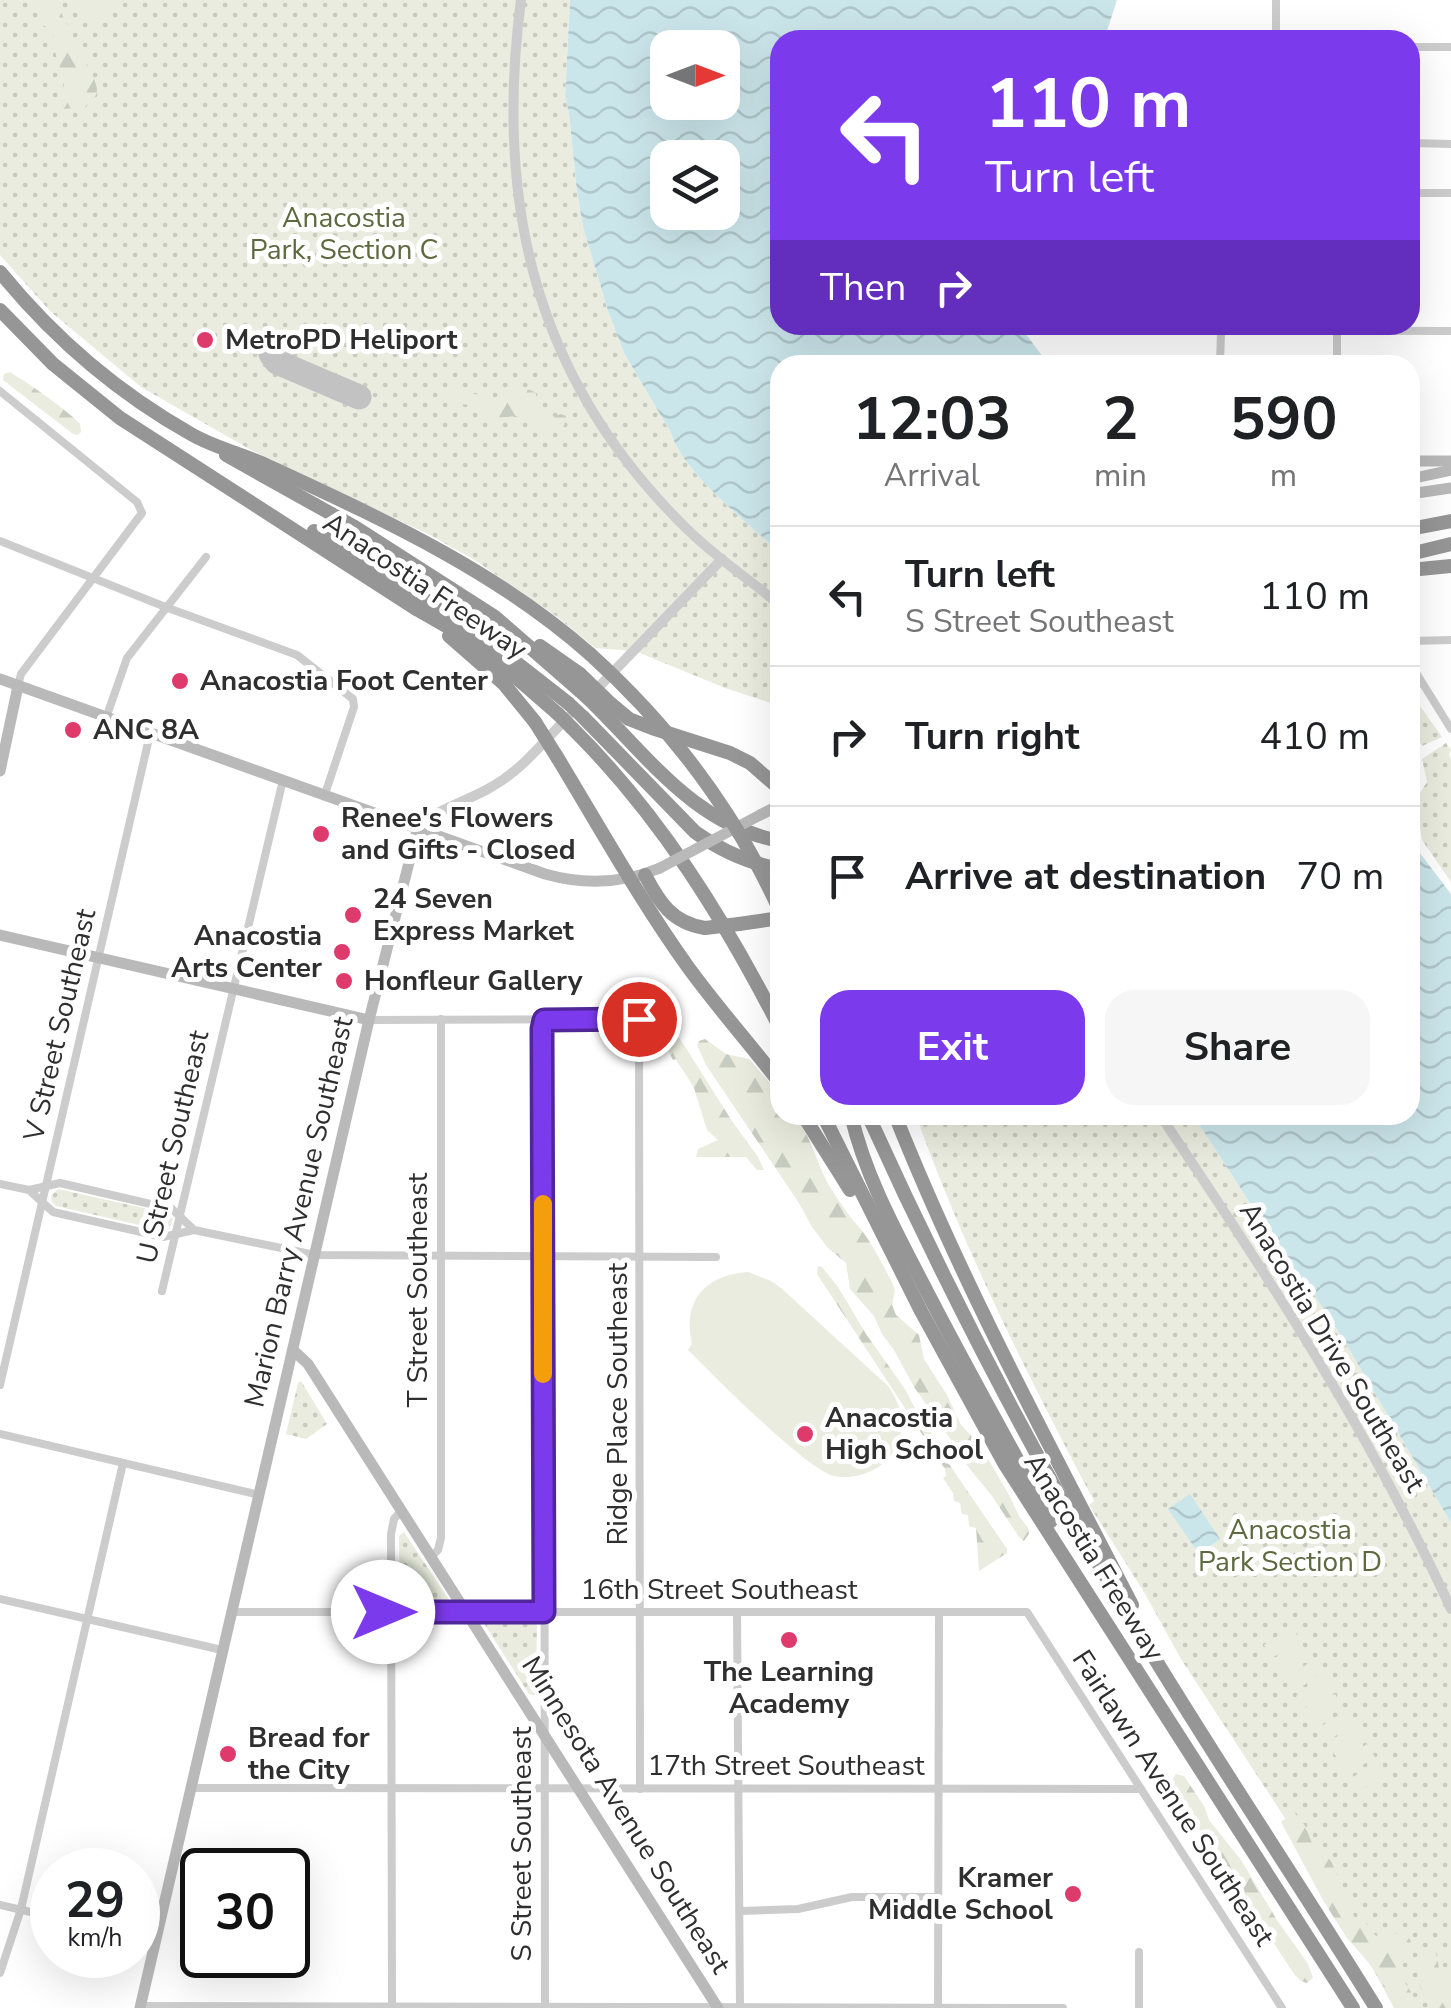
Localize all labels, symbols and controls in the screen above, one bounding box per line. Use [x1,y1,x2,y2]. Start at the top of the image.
north arrow [650,30,740,120]
map controls [650,30,740,230]
text: 110 m [985,56,1191,152]
icon: left [820,70,950,200]
button: layers [650,140,740,230]
text: Turn left [985,147,1154,208]
park label: Anacostia Park, Section C [250,199,438,269]
icon: right [926,260,981,315]
text: Then [820,262,906,313]
place label: MetroPD Heliport [225,321,458,359]
marker: MetroPD Heliport [194,329,216,351]
text: 12:03 [853,378,1011,460]
text: 2 [1102,378,1138,460]
text: 590 [1229,378,1337,460]
text: Arrival [884,454,980,497]
text: min [1094,454,1147,497]
text: m [1270,454,1297,497]
street label: Anacostia Freeway [316,504,535,669]
text: Turn left [905,549,1055,600]
icon: left [820,569,875,624]
text: 110 m [1259,571,1370,622]
text: S Street Southeast [905,600,1174,643]
place label: Anacostia Foot Center [200,662,488,700]
marker: Anacostia Foot Center [169,670,191,692]
icon: right [820,709,875,764]
place label: ANC 8A [93,711,199,749]
text: Turn right [905,711,1080,762]
text: 410 m [1259,711,1370,762]
marker: ANC 8A [62,719,84,741]
place label: Renee's Flowers and Gifts - Closed [341,799,575,869]
marker: Renee's Flowers and Gifts - Closed [310,823,332,845]
icon: arrive [820,849,875,904]
text: Arrive at destination [905,851,1266,902]
text: 70 m [1296,851,1384,902]
place label: 24 Seven Express Market [373,880,574,950]
marker: 24 Seven Express Market [342,904,364,926]
street label: V Street Southeast [15,905,105,1146]
place label: Anacostia Arts Center [171,917,322,987]
marker: Anacostia Arts Center [331,941,353,963]
place label: Honfleur Gallery [364,962,583,1000]
marker: Honfleur Gallery [333,970,355,992]
pin [597,977,682,1062]
button: Exit [820,990,1085,1105]
button: Share [1105,990,1370,1105]
icon: arrive [612,992,667,1047]
street label: Marion Barry Avenue Southeast [236,1013,363,1411]
street label: U Street Southeast [128,1026,218,1267]
street label: T Street Southeast [399,1172,437,1407]
street label: Anacostia Drive Southeast [1230,1195,1434,1499]
street label: Ridge Place Southeast [599,1262,637,1545]
place label: Anacostia High School [825,1399,983,1469]
marker: Anacostia High School [794,1423,816,1445]
street label: Anacostia Freeway [1015,1446,1173,1668]
park label: Anacostia Park Section D [1198,1511,1382,1581]
position arrow [331,1560,435,1664]
street label: 16th Street Southeast [580,1571,858,1609]
marker: The Learning Academy [778,1629,800,1651]
street label: Fairlawn Avenue Southeast [1063,1643,1283,1953]
street label: Minnesota Avenue Southeast [513,1649,740,1981]
place label: The Learning Academy [704,1653,874,1723]
place label: Bread for the City [248,1719,370,1789]
street label: S Street Southeast [503,1726,541,1962]
marker: Bread for the City [217,1743,239,1765]
street label: 17th Street Southeast [647,1747,925,1785]
speed limit sign: 30 [180,1848,310,1978]
place label: Kramer Middle School [868,1859,1053,1929]
text: 29 [65,1866,125,1935]
marker: Kramer Middle School [1062,1883,1084,1905]
text: km/h [67,1921,123,1955]

